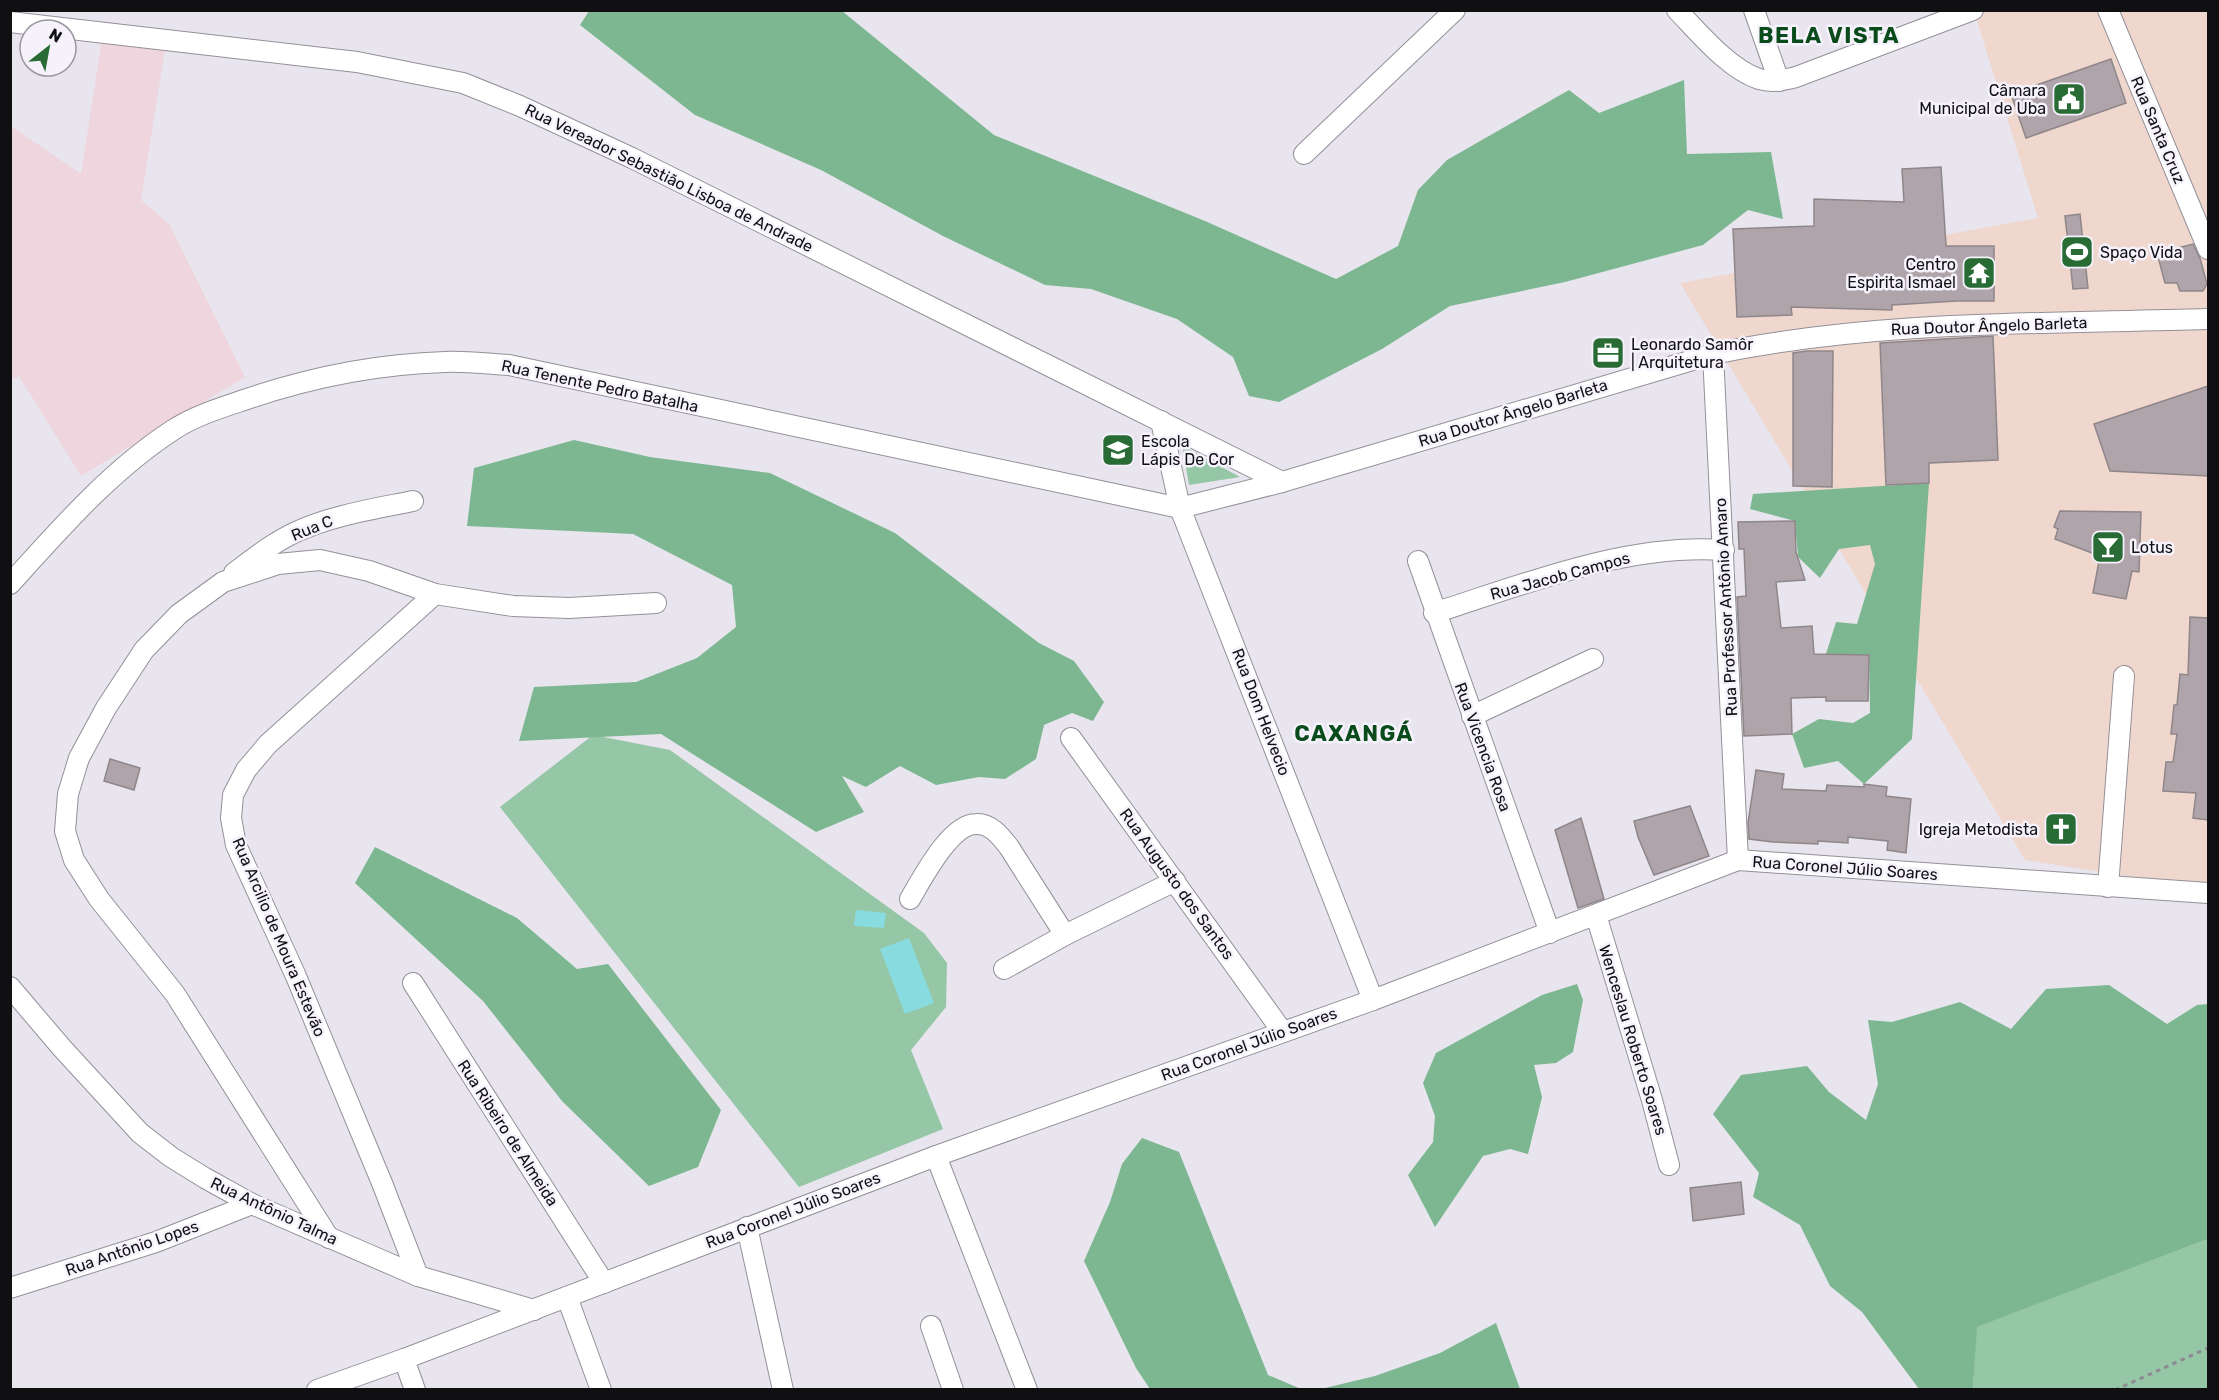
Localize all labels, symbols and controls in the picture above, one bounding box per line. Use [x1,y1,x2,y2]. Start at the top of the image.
north arrow [18,18,78,78]
district label: BELA VISTA [1758,22,1900,49]
text: N [46,24,65,47]
street label: Rua Santa Cruz [2127,73,2189,187]
place label: Câmara Municipal de Uba [1919,81,2046,118]
public building icon: Câmara Municipal de Uba [2051,81,2087,117]
street label: Rua Vereador Sebastião Lisboa de Andrade [522,100,816,256]
sports icon: Spaço Vida [2059,234,2095,270]
place label: Spaço Vida [2100,243,2182,262]
place label: Centro Espirita Ismael [1847,255,1956,292]
temple icon: Centro Espirita Ismael [1961,255,1997,291]
street label: Rua Doutor Ângelo Barleta [1890,313,2088,339]
office icon: Leonardo Samôr | Arquitetura [1590,335,1626,371]
place label: Leonardo Samôr | Arquitetura [1631,335,1753,372]
street label: Rua Tenente Pedro Batalha [500,356,700,416]
street label: Rua Doutor Ângelo Barleta [1416,375,1610,451]
school or university icon: Escola Lápis De Cor [1100,432,1136,468]
place label: Escola Lápis De Cor [1141,432,1234,469]
street label: Rua Professor Antônio Amaro [1711,497,1741,717]
street label: Rua C [288,511,336,545]
bar icon: Lotus [2090,529,2126,565]
place label: Lotus [2131,538,2173,557]
street label: Rua Jacob Campos [1488,548,1632,604]
street label: Rua Dom Helvecio [1228,646,1294,778]
street label: Rua Vicencia Rosa [1451,680,1515,814]
district label: CAXANGÁ [1294,720,1414,747]
street label: Rua Augusto dos Santos [1116,805,1238,963]
church icon: Igreja Metodista [2043,811,2079,847]
place label: Igreja Metodista [1919,820,2038,839]
street label: Rua Arcilio de Moura Estevão [228,835,330,1039]
street label: Rua Coronel Júlio Soares [1752,852,1938,884]
street label: Wenceslau Roberto Soares [1595,943,1671,1137]
street label: Rua Coronel Júlio Soares [1158,1003,1340,1085]
street label: Rua Ribeiro de Almeida [454,1056,562,1210]
street label: Rua Coronel Júlio Soares [703,1168,883,1252]
street label: Rua Antônio Talma [207,1173,341,1249]
street label: Rua Antônio Lopes [63,1216,201,1280]

